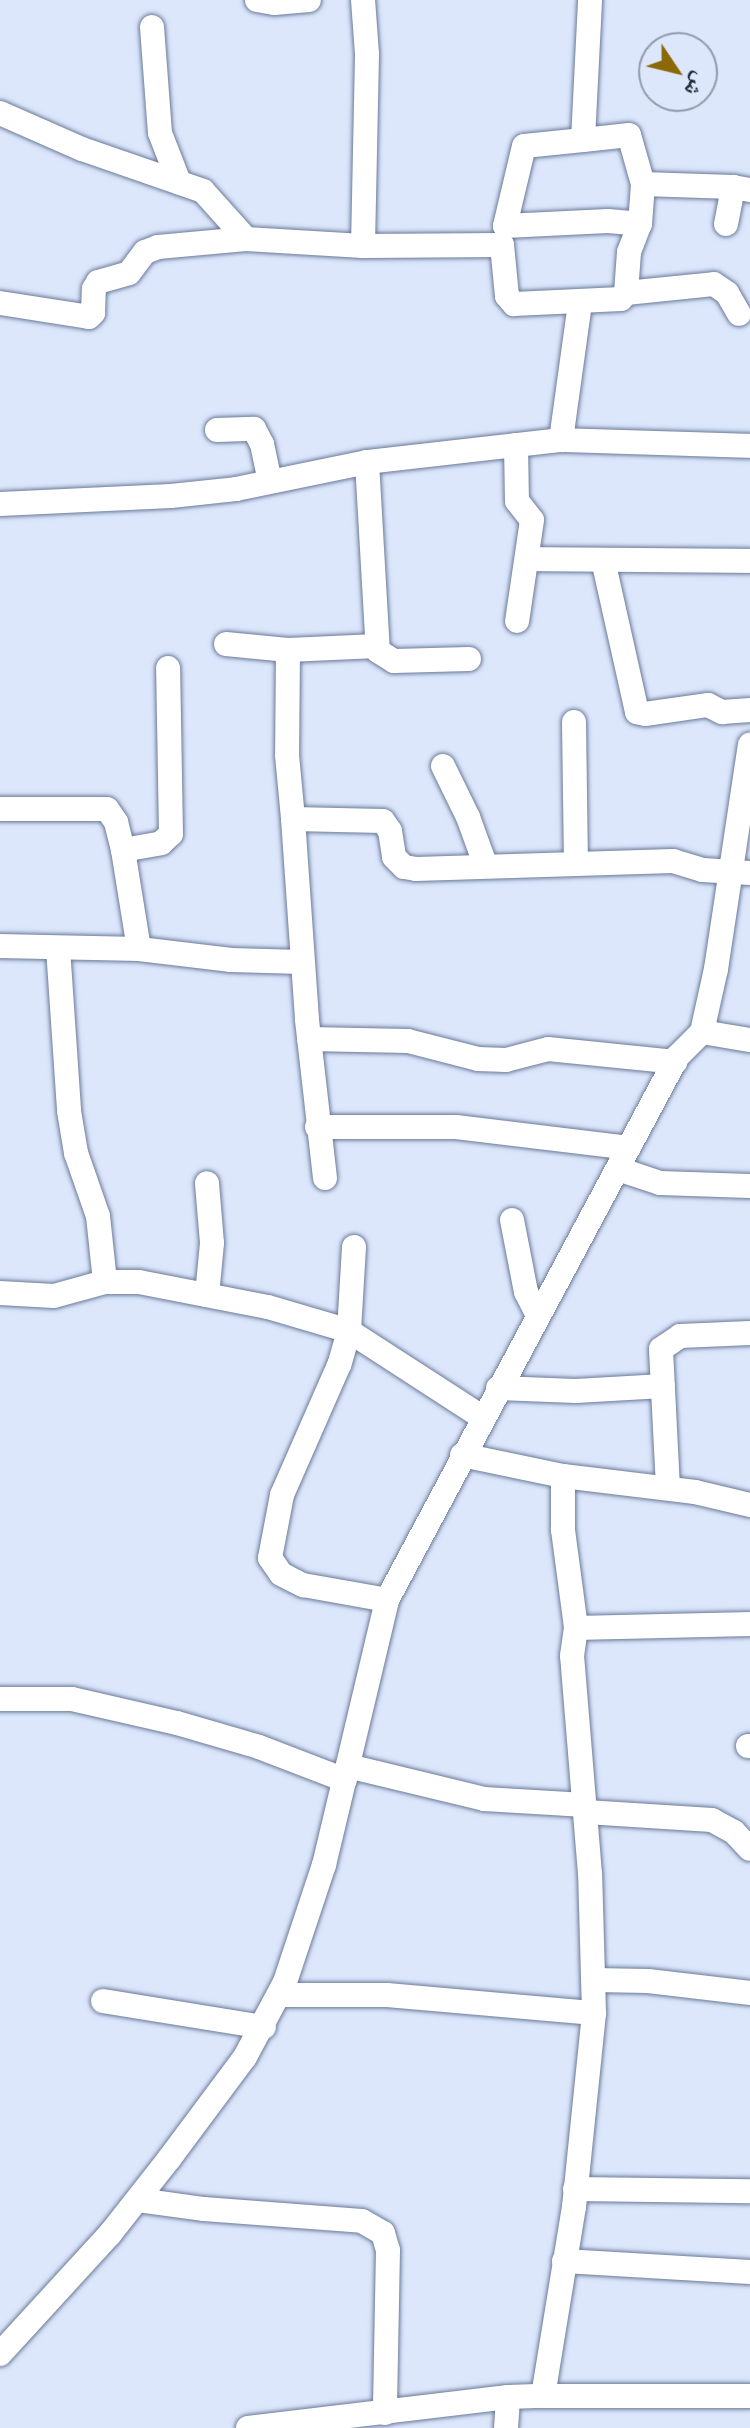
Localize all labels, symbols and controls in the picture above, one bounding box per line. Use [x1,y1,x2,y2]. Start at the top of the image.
north arrow [638,32,718,112]
text: ش [679,68,714,102]

